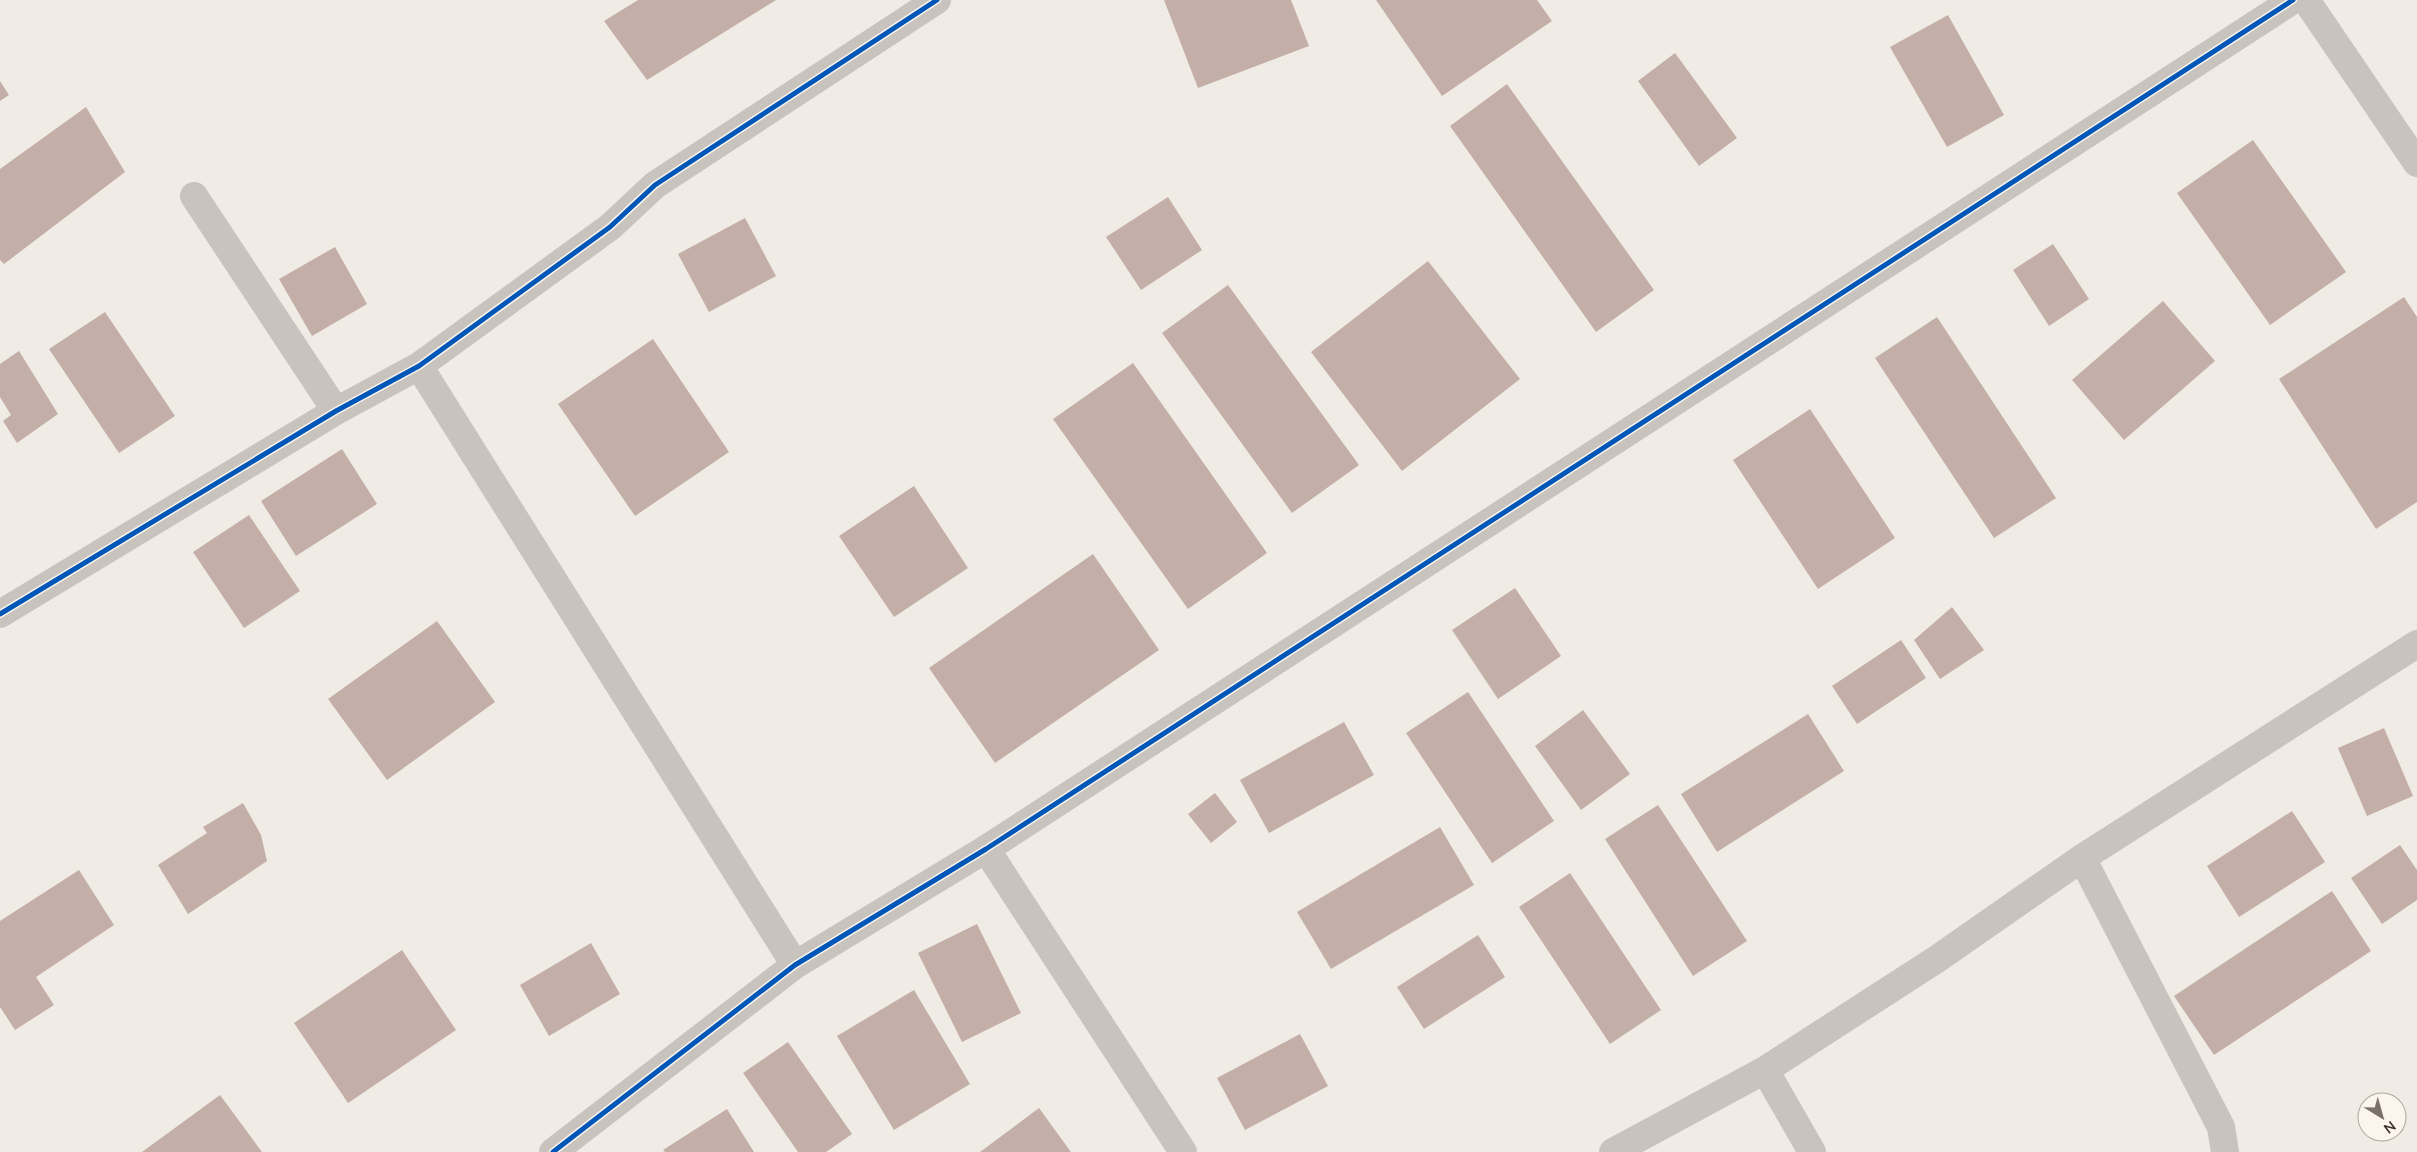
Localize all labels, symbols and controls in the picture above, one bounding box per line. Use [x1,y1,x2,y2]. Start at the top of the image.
north arrow [2357,1092,2407,1142]
text: N [2380,1116,2399,1138]

